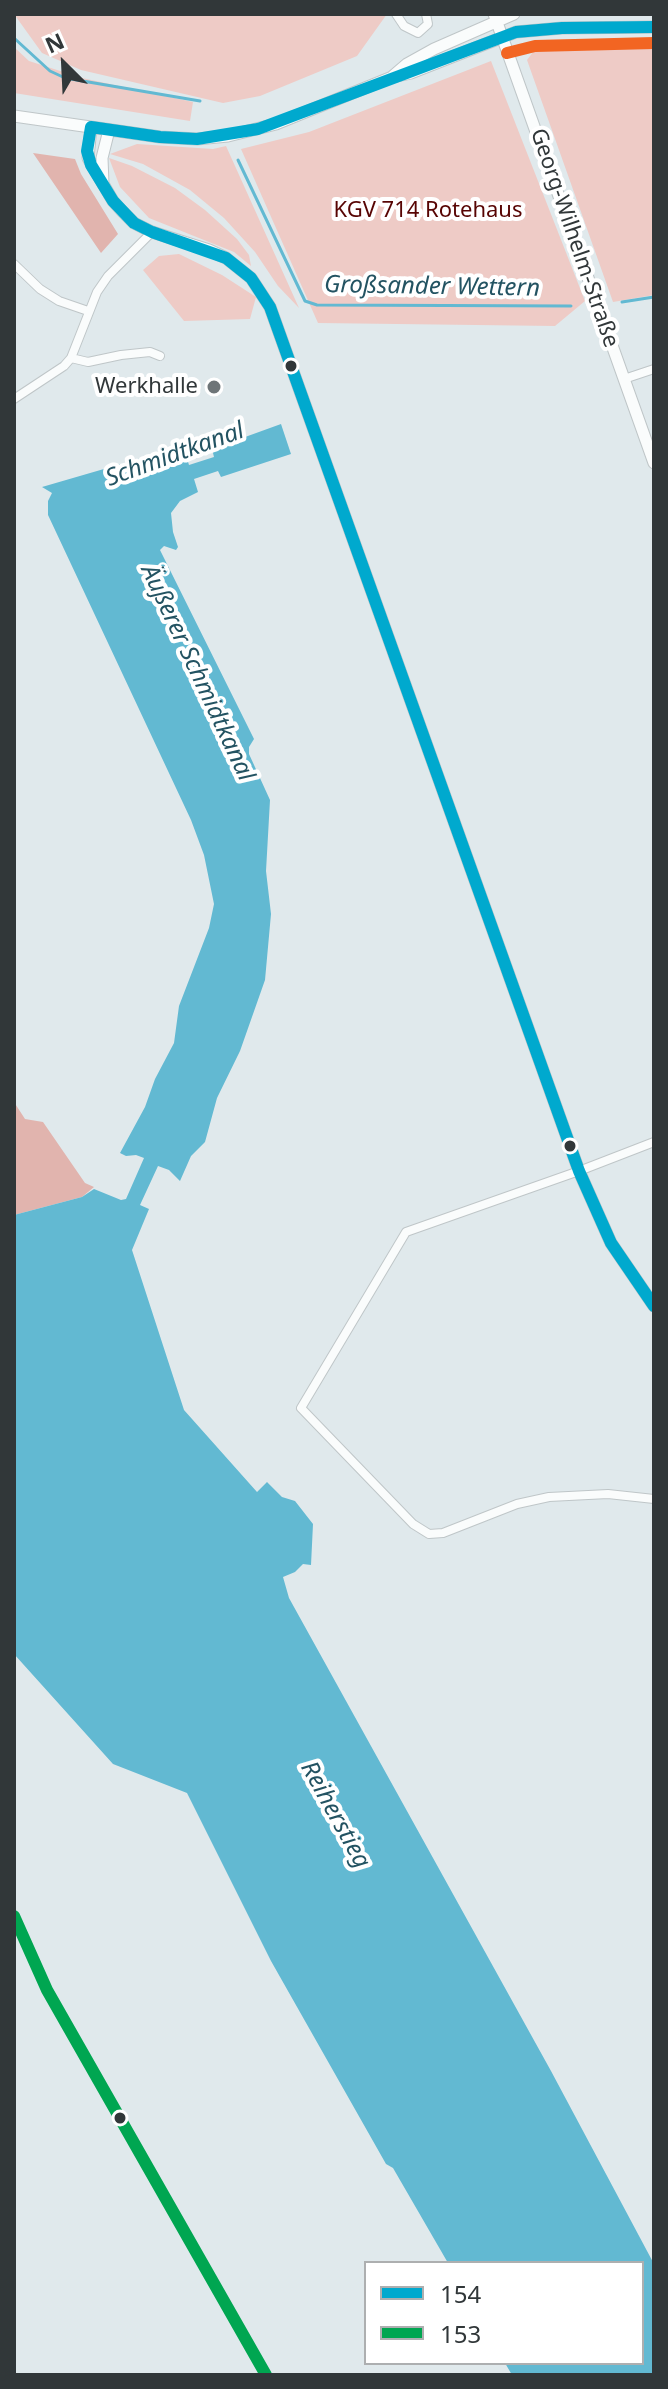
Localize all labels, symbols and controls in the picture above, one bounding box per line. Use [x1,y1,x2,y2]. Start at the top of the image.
north arrow [24,24,104,104]
text: N [40,25,69,59]
street label: Georg-Wilhelm-Straße [524,125,624,351]
park label: KGV 714 Rotehaus [333,198,523,224]
water label: Großsander Wettern [324,271,540,303]
unlabelled marker [283,358,299,374]
place label: Werkhalle [95,374,198,400]
marker: Werkhalle [205,378,223,396]
water label: Schmidtkanal [102,417,248,493]
water label: Äußerer Schmidtkanal [134,560,260,786]
unlabelled marker [562,1138,578,1154]
water label: Reiherstieg [294,1757,376,1873]
unlabelled marker [112,2110,128,2126]
legend [364,2261,644,2365]
text: 154 [440,2277,481,2310]
text: 153 [440,2317,481,2350]

